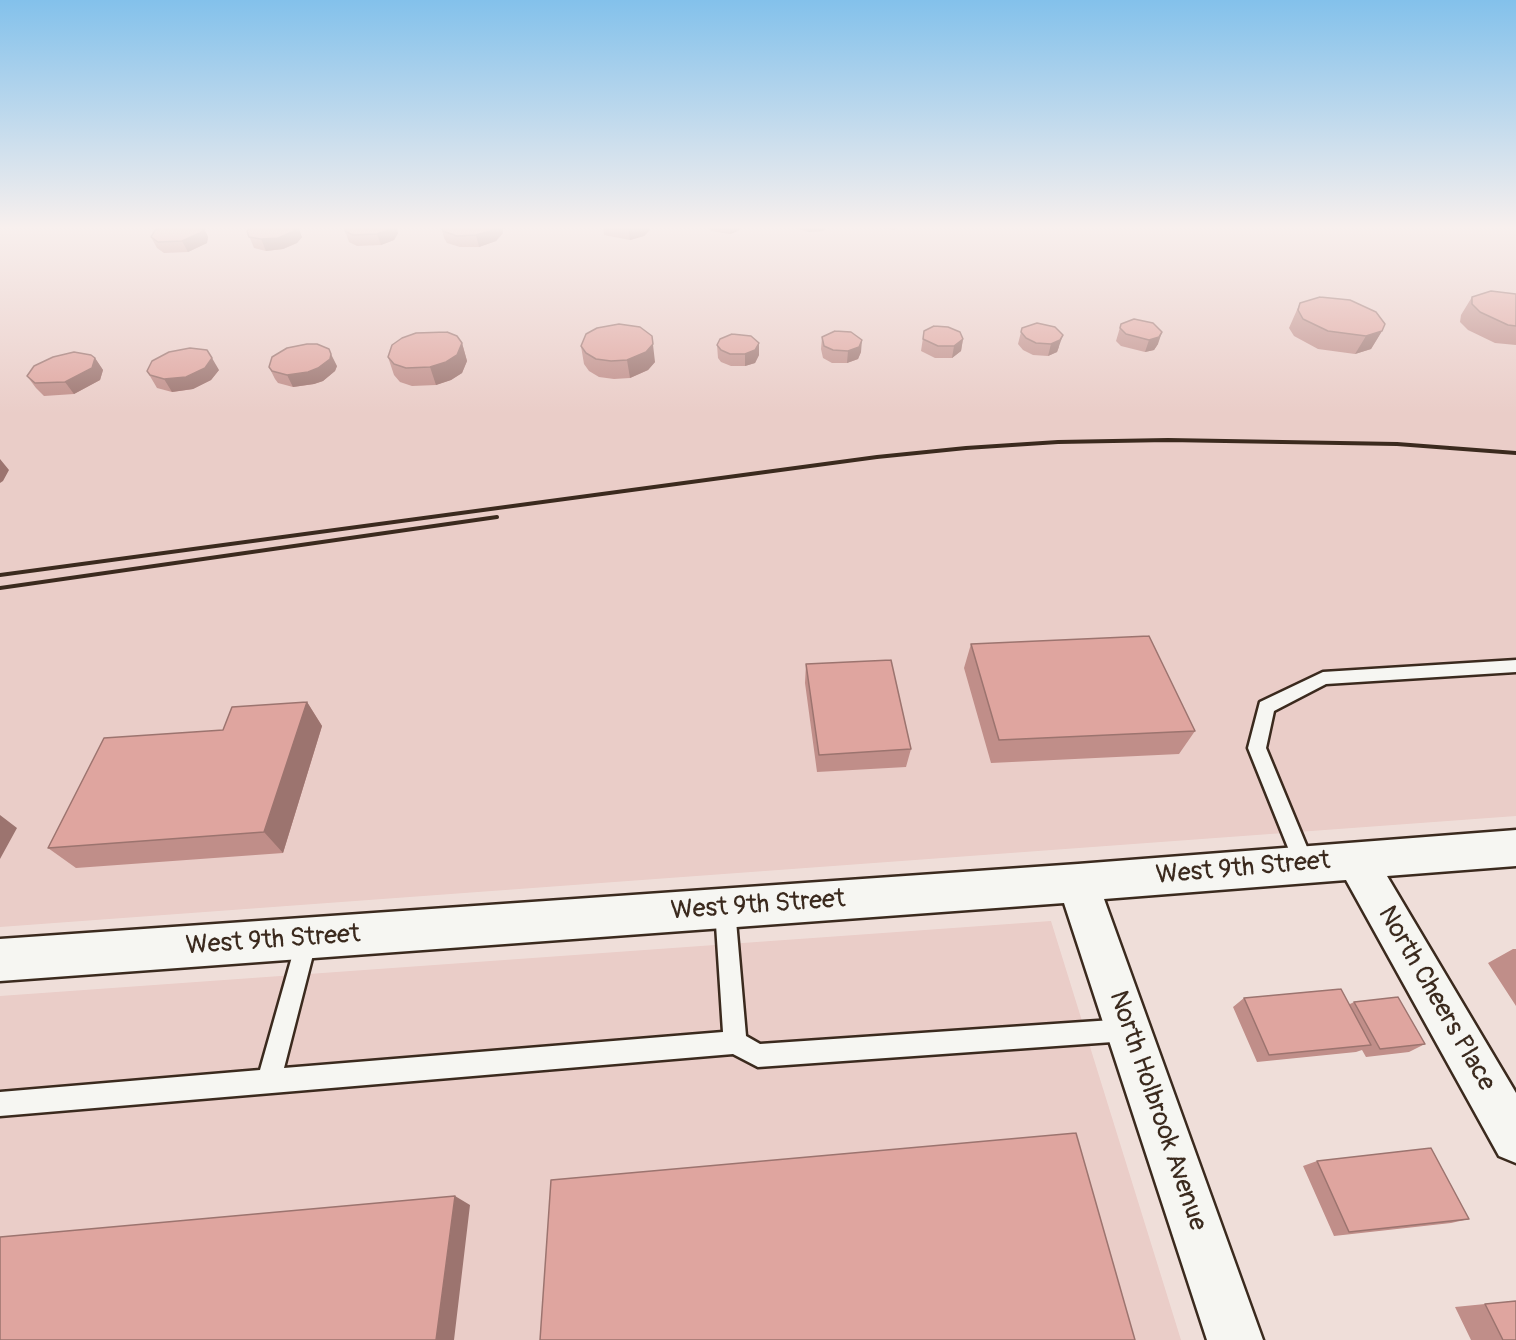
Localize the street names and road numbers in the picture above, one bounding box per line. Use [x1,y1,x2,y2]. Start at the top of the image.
street label: West 9th Street [1154,846,1332,892]
street label: West 9th Street [670,884,846,928]
street label: North Cheers Place [1370,901,1502,1097]
street label: West 9th Street [185,919,361,963]
street label: North Holbrook Avenue [1101,987,1213,1235]

